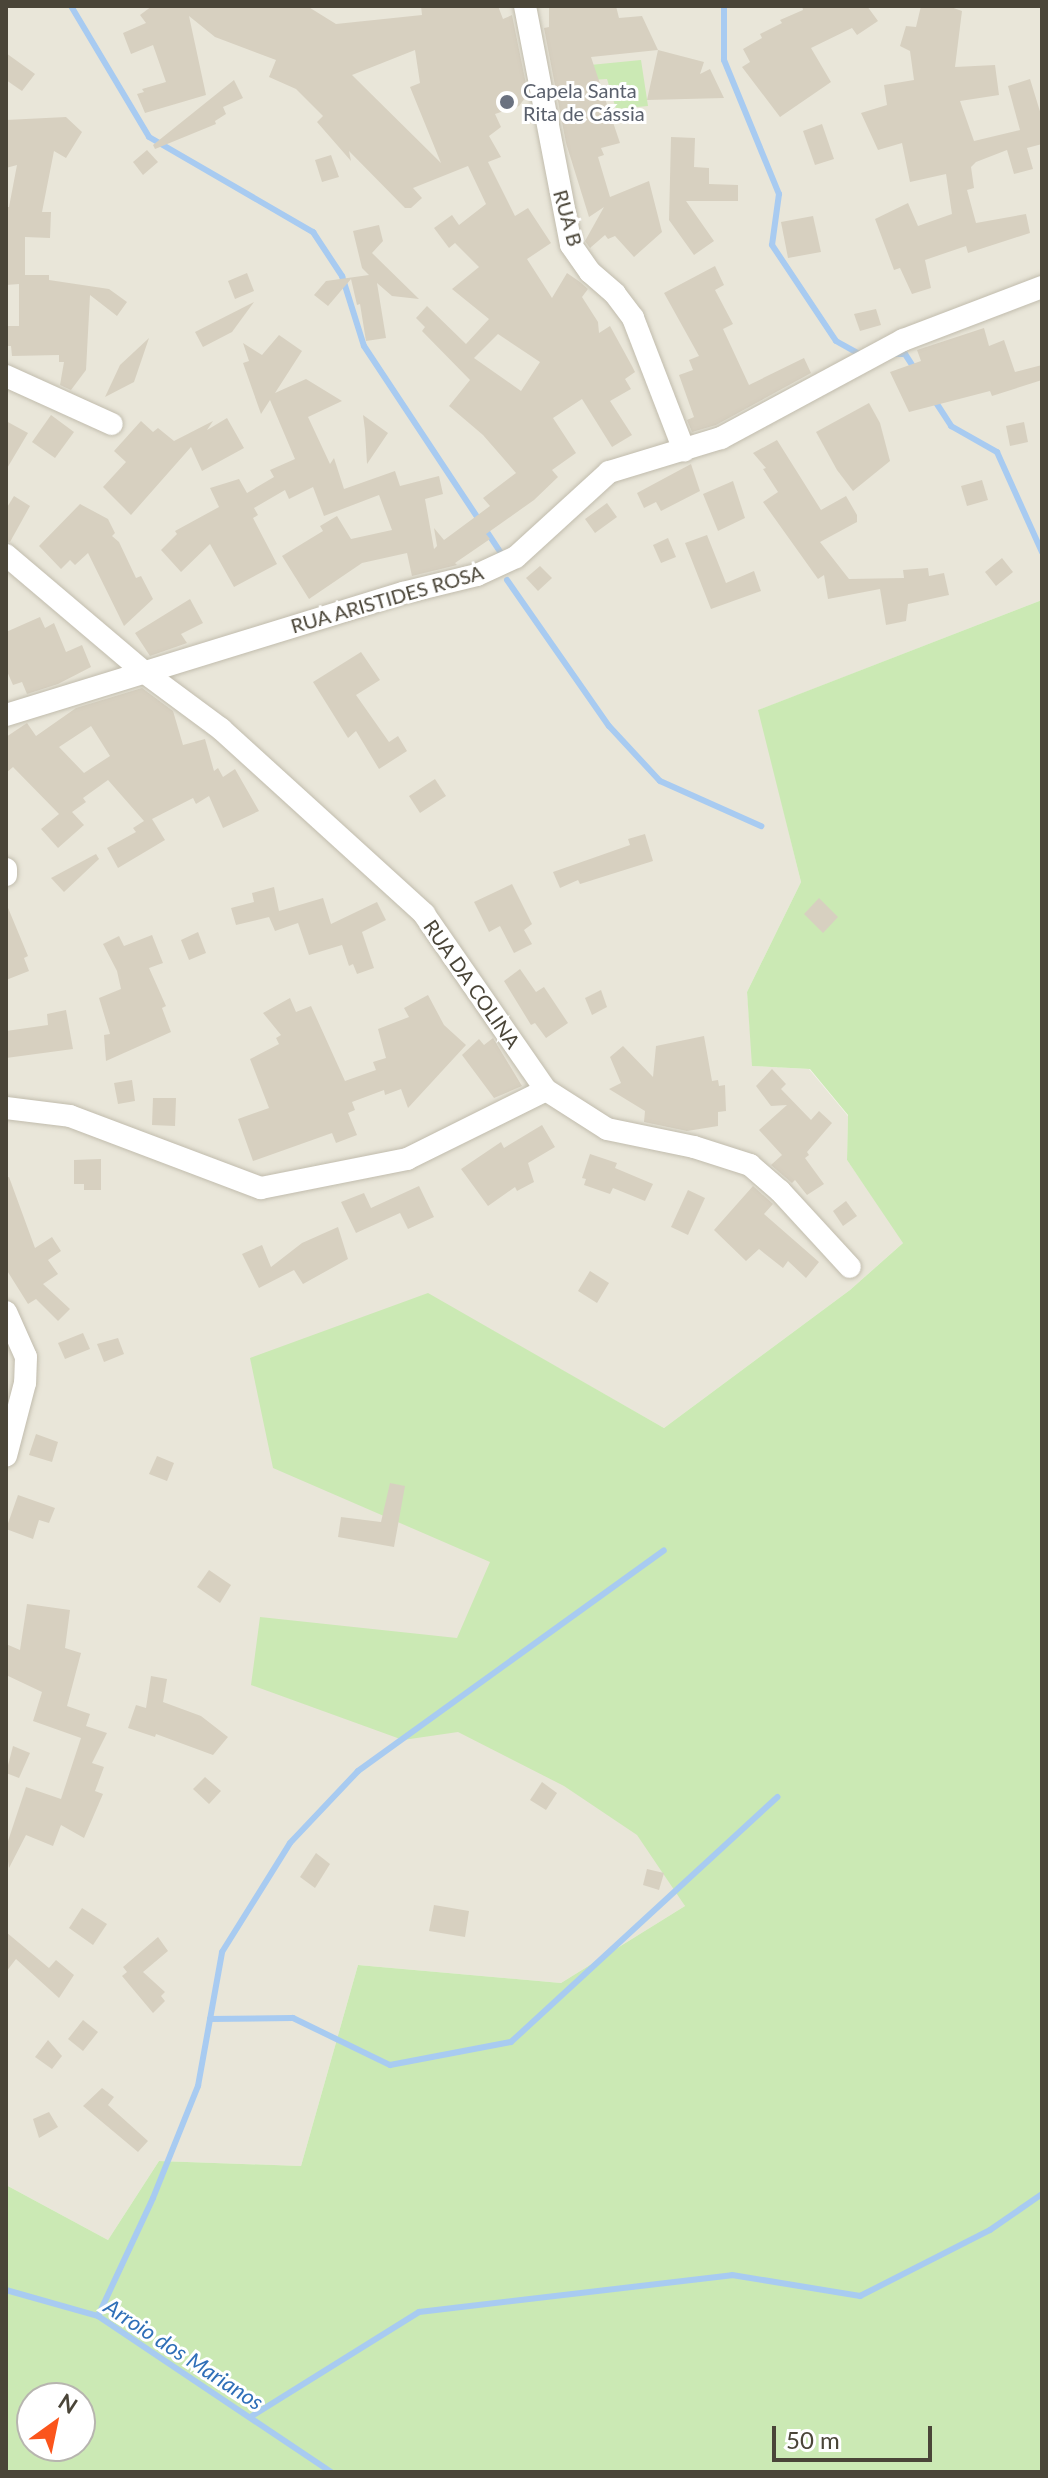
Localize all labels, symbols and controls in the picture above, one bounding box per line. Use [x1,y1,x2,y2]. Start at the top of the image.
place label: Capela Santa Rita de Cássia [523,78,645,125]
marker: Capela Santa Rita de Cássia [498,93,516,111]
street label: RUA B [548,187,588,249]
street label: RUA ARISTIDES ROSA [287,560,487,638]
street label: RUA DA COLINA [418,915,526,1053]
water label: Arroio dos Marianos [100,2293,268,2415]
north arrow [16,2382,96,2462]
text: N [54,2387,83,2419]
scale bar [776,2410,936,2460]
text: 50 m [786,2425,840,2454]

